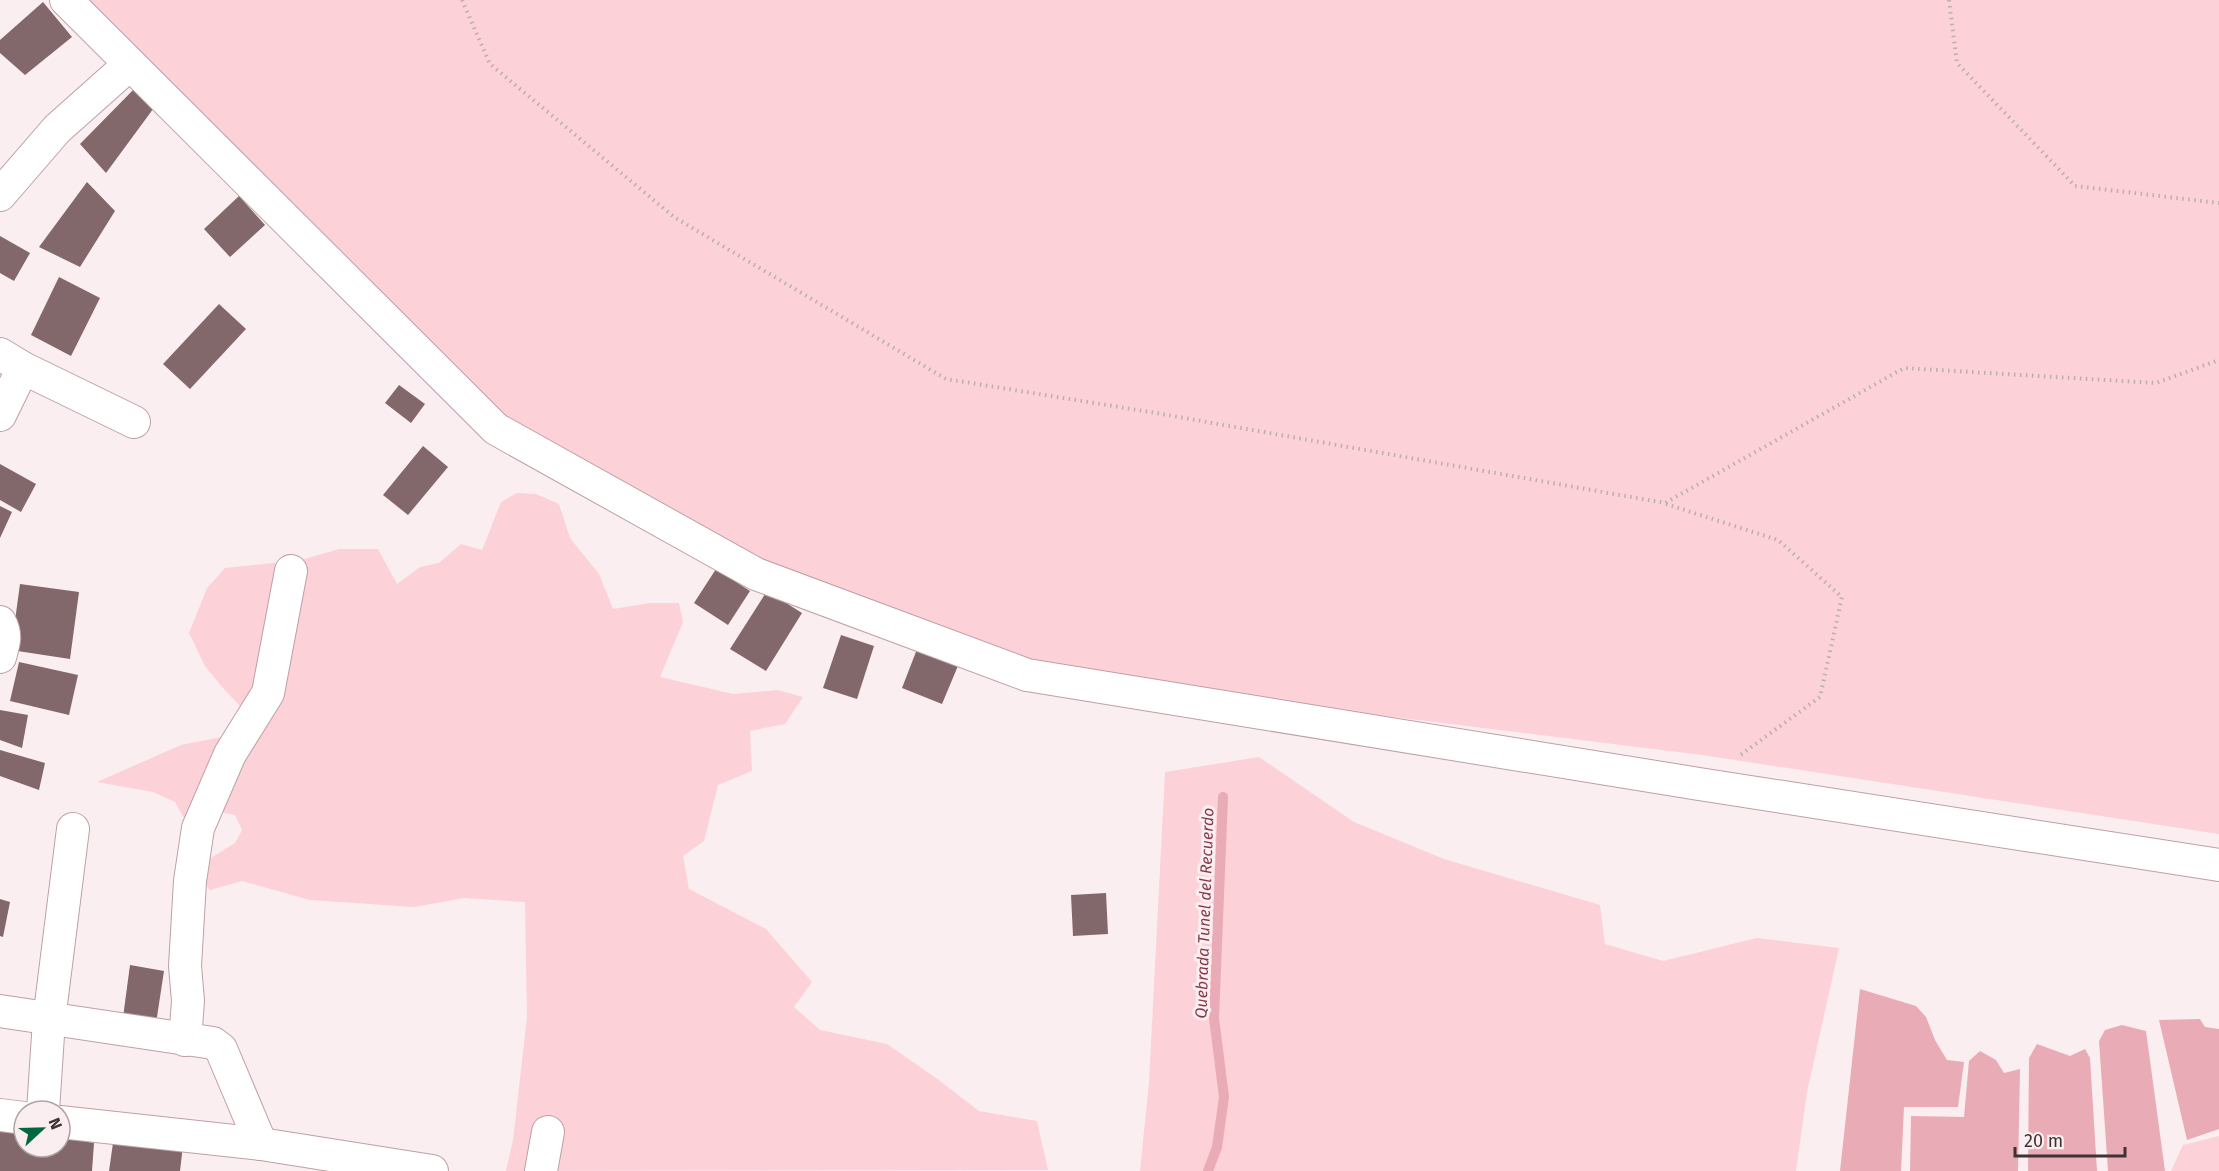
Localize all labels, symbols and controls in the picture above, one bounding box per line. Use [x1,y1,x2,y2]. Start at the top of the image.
water label: Quebrada Tunel del Recuerdo [1191,807,1218,1019]
north arrow [12,1099,72,1159]
text: N [45,1115,66,1132]
scale bar [2015,1120,2124,1158]
text: 20 m [2024,1130,2063,1152]

